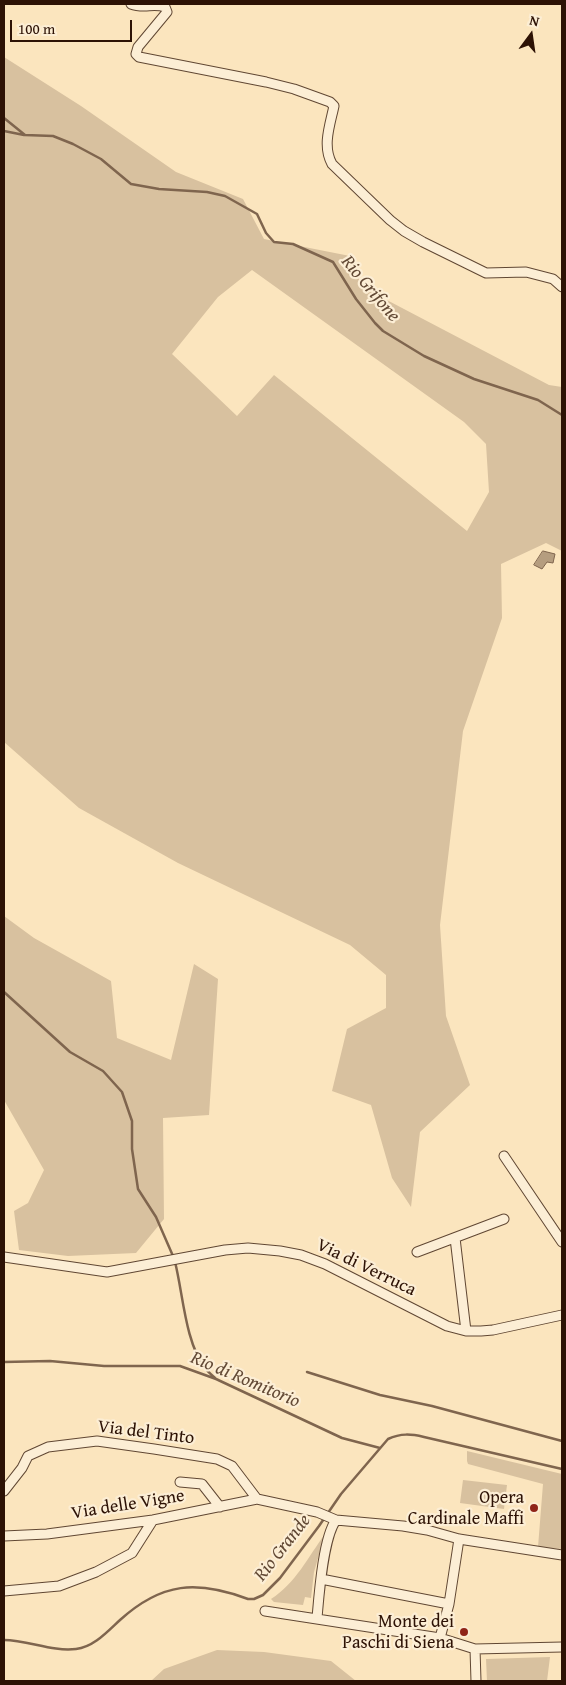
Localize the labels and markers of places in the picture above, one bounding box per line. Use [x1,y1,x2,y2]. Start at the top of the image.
place label: Opera Cardinale Maffi [408,1487,524,1530]
marker: Opera Cardinale Maffi [528,1502,540,1514]
place label: Monte dei Paschi di Siena [342,1611,454,1654]
marker: Monte dei Paschi di Siena [458,1626,470,1638]

